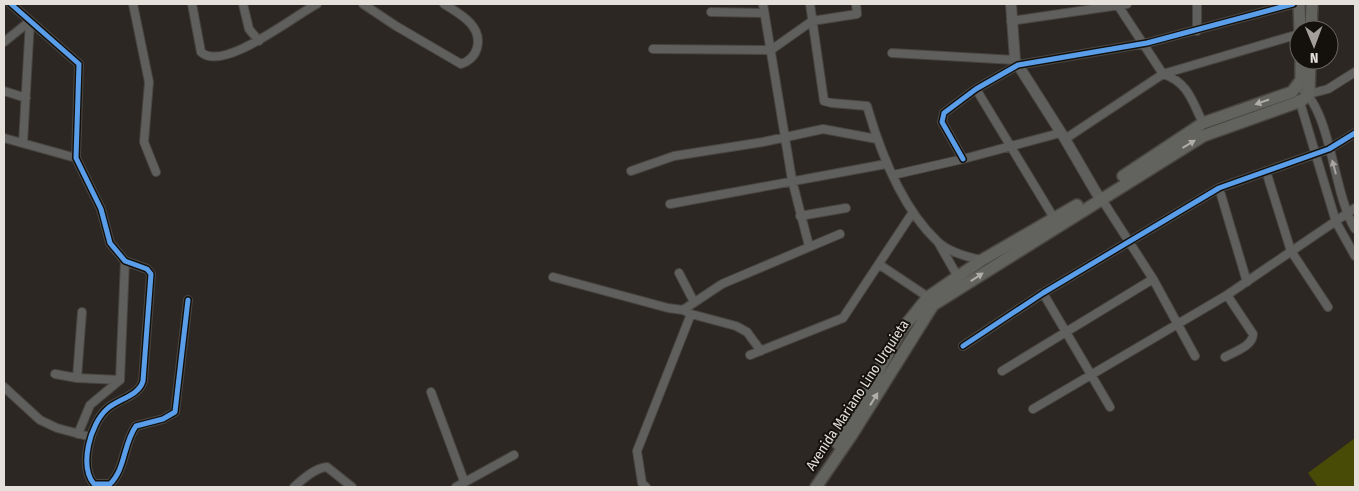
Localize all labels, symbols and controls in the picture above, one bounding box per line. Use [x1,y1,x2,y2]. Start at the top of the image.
north arrow [1289,20,1339,70]
text: N [1310,49,1319,66]
one-way arrow [1255,99,1270,106]
one-way arrow [1182,140,1195,149]
one-way arrow [1329,159,1337,174]
one-way arrow [970,273,983,282]
street label: Avenida Mariano Lino Urquieta [802,317,913,474]
one-way arrow [870,392,879,405]

